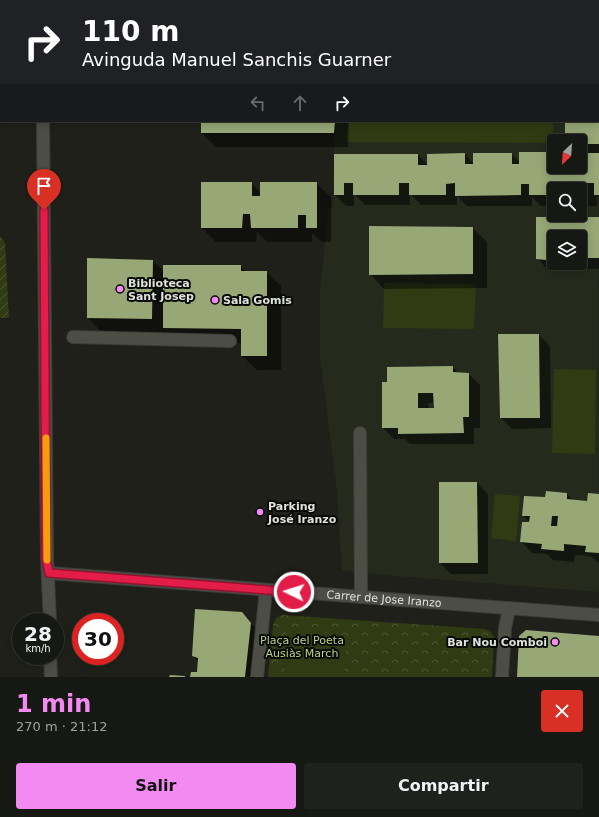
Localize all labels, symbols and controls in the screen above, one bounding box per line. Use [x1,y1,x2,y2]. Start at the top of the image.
text: 110 m [82,15,179,48]
icon: right [16,16,68,68]
text: Avinguda Manuel Sanchis Guarner [82,49,391,70]
icon: left [247,92,269,114]
icon: ahead [289,92,311,114]
icon: right [331,92,353,114]
north arrow [547,134,587,174]
map controls [547,134,587,270]
pin [27,169,61,210]
icon: arrive [33,175,55,197]
button: search [547,182,587,222]
button: layers [547,230,587,270]
place label: Biblioteca Sant Josep [128,277,194,303]
marker: Biblioteca Sant Josep [115,284,125,294]
place label: Sala Gomis [223,294,292,307]
marker: Sala Gomis [210,295,220,305]
place label: Parking José Iranzo [267,500,337,526]
marker: Parking José Iranzo [255,507,265,517]
position arrow [273,571,315,613]
street label: Carrer de Jose Iranzo [326,588,442,609]
speed limit sign: 30 [72,613,124,665]
text: 28 [24,622,52,646]
park label: Plaça del Poeta Ausiàs March [260,634,344,660]
place label: Bar Nou Comboi [447,636,547,649]
marker: Bar Nou Comboi [550,637,560,647]
text: km/h [25,643,51,654]
text: 1 min [16,690,91,718]
button: close [541,690,583,732]
text: 270 m · 21:12 [16,719,107,734]
button: Salir [16,763,296,809]
button: Compartir [304,763,583,809]

